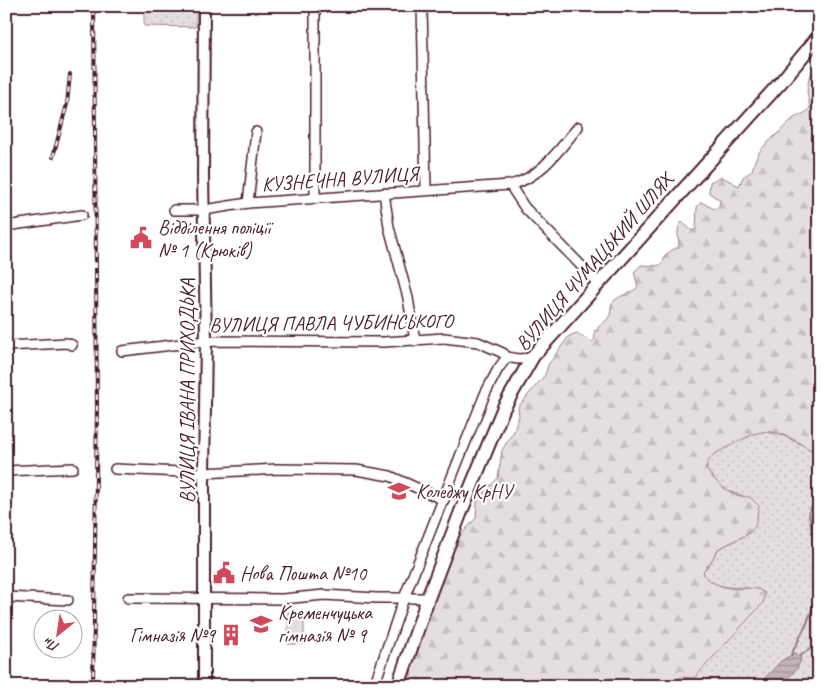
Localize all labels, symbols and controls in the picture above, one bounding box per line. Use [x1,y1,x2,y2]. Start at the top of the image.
street label: КУЗНЕЧНА ВУЛИЦЯ [261,161,422,197]
street label: ВУЛИЦЯ ЧУМАЦЬКИЙ ШЛЯХ [510,166,680,356]
place label: Відділення поліції № 1 (Крюків) [158,215,274,263]
public building icon: Відділення поліції № 1 (Крюків) [128,225,154,251]
street label: ВУЛИЦЯ ІВАНА ПРИХОДЬКА [175,278,200,503]
street label: ВУЛИЦЯ ПАВЛА ЧУБИНСЬКОГО [209,308,455,338]
school or university icon: Коледжу КрНУ [386,478,412,504]
place label: Коледжу КрНУ [416,479,515,504]
public building icon: Нова Пошта №10 [211,560,237,586]
place label: Нова Пошта №10 [240,561,368,586]
place label: Кременчуцька гімназія № 9 [278,600,373,648]
north arrow [32,610,82,660]
school or university icon: Кременчуцька гімназія № 9 [248,611,274,637]
building icon: Гімназія №9 [218,622,244,648]
place label: Гімназія №9 [130,623,217,648]
text: Пн [40,633,62,656]

